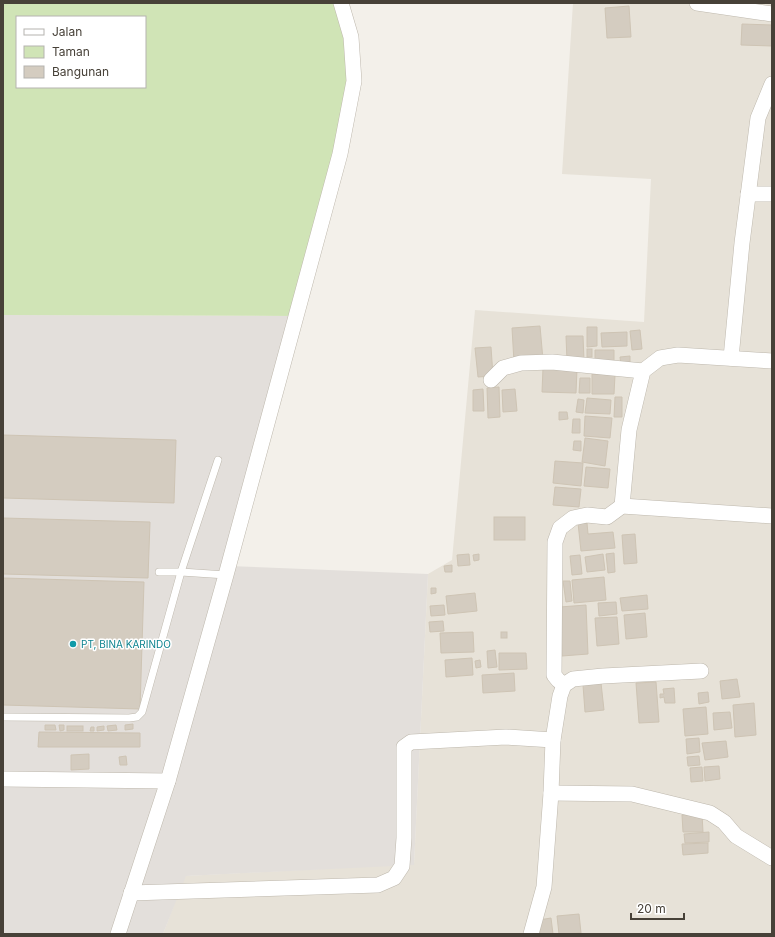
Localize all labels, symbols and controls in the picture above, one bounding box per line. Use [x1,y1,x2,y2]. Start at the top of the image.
legend [16,16,146,88]
text: Jalan [52,24,82,39]
text: Taman [52,44,90,59]
text: Bangunan [52,64,109,79]
place label: PT, BINA KARINDO [81,638,171,650]
marker: PT, BINA KARINDO [68,639,78,649]
scale bar [631,895,684,921]
text: 20 m [637,901,666,916]

